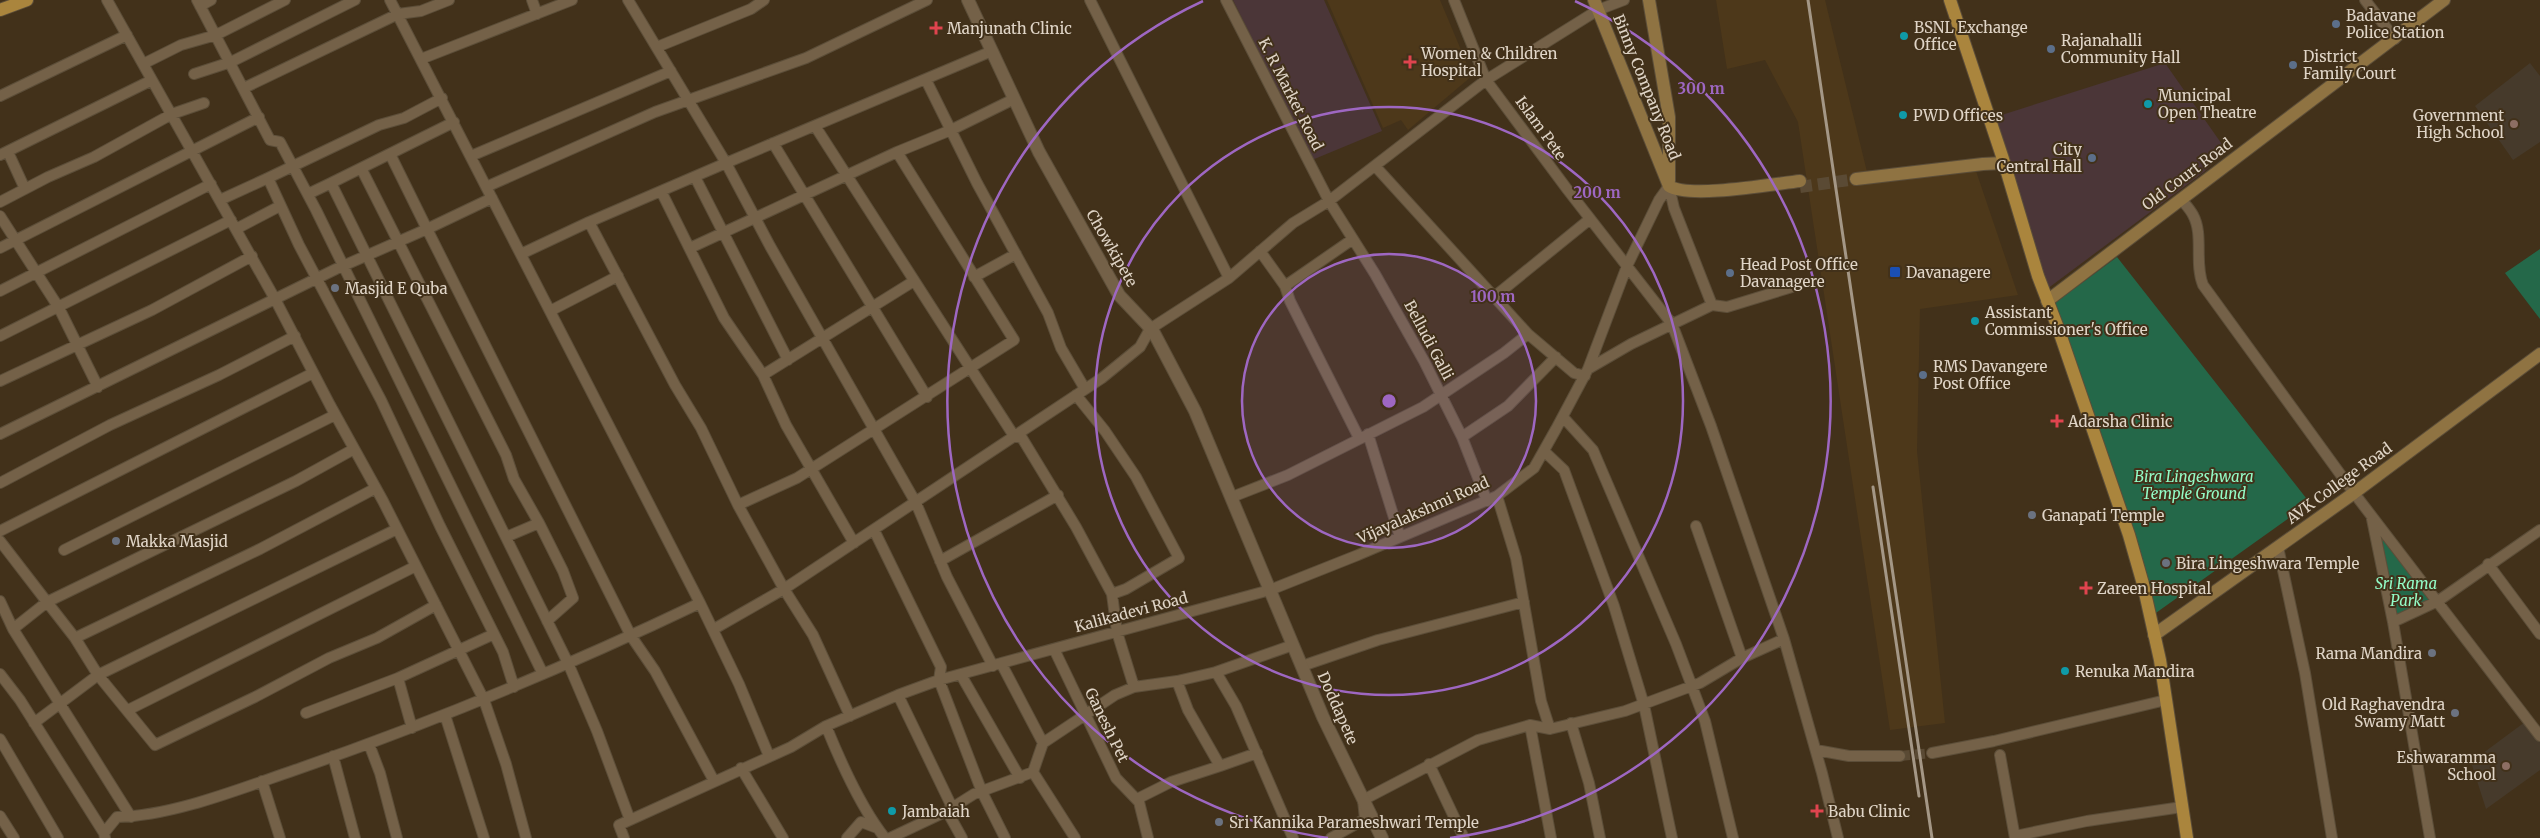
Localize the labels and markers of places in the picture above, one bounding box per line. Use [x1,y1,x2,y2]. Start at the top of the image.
place label: Badavane Police Station [2346,6,2444,42]
place label: BSNL Exchange Office [1914,18,2028,54]
marker: Badavane Police Station [2330,18,2342,30]
place label: Manjunath Clinic [947,19,1072,38]
marker: Manjunath Clinic [929,21,943,35]
marker: BSNL Exchange Office [1898,30,1910,42]
place label: Rajanahalli Community Hall [2061,31,2181,67]
marker: Rajanahalli Community Hall [2045,43,2057,55]
place label: Women & Children Hospital [1420,44,1558,80]
place label: District Family Court [2303,47,2396,83]
marker: Women & Children Hospital [1403,55,1417,69]
marker: District Family Court [2287,59,2299,71]
place label: Municipal Open Theatre [2158,86,2256,122]
marker: Municipal Open Theatre [2142,98,2154,110]
place label: PWD Offices [1913,106,2003,125]
place label: Government High School [2413,106,2504,142]
marker: PWD Offices [1897,109,1909,121]
marker: Government High School [2508,118,2520,130]
place label: City Central Hall [1997,140,2082,176]
marker: City Central Hall [2086,152,2098,164]
place label: Head Post Office Davanagere [1740,255,1858,291]
place label: Davanagere [1906,263,1991,282]
marker: Davanagere [1888,265,1902,279]
marker: Head Post Office Davanagere [1724,267,1736,279]
place label: Masjid E Quba [345,279,447,298]
marker: Masjid E Quba [329,282,341,294]
place label: Assistant Commissioner's Office [1984,303,2148,339]
marker: Assistant Commissioner's Office [1969,315,1981,327]
place label: RMS Davangere Post Office [1933,357,2048,393]
marker: RMS Davangere Post Office [1917,369,1929,381]
centre of rings [1380,392,1398,410]
place label: Adarsha Clinic [2067,412,2173,431]
marker: Adarsha Clinic [2050,414,2064,428]
place label: Ganapati Temple [2042,506,2165,525]
marker: Ganapati Temple [2026,509,2038,521]
place label: Makka Masjid [126,532,228,551]
marker: Makka Masjid [110,535,122,547]
place label: Bira Lingeshwara Temple [2176,554,2360,573]
marker: Bira Lingeshwara Temple [2160,557,2172,569]
place label: Zareen Hospital [2097,579,2212,598]
marker: Zareen Hospital [2079,581,2093,595]
place label: Rama Mandira [2316,644,2422,663]
marker: Rama Mandira [2426,647,2438,659]
place label: Renuka Mandira [2075,662,2195,681]
marker: Renuka Mandira [2059,665,2071,677]
place label: Old Raghavendra Swamy Matt [2322,695,2445,731]
marker: Old Raghavendra Swamy Matt [2449,707,2461,719]
place label: Eshwaramma School [2396,748,2496,784]
marker: Eshwaramma School [2500,760,2512,772]
place label: Jambaiah [901,802,970,821]
place label: Babu Clinic [1828,802,1910,821]
marker: Babu Clinic [1810,804,1824,818]
marker: Jambaiah [886,805,898,817]
place label: Sri Kannika Parameshwari Temple [1229,813,1479,832]
marker: Sri Kannika Parameshwari Temple [1213,816,1225,828]

